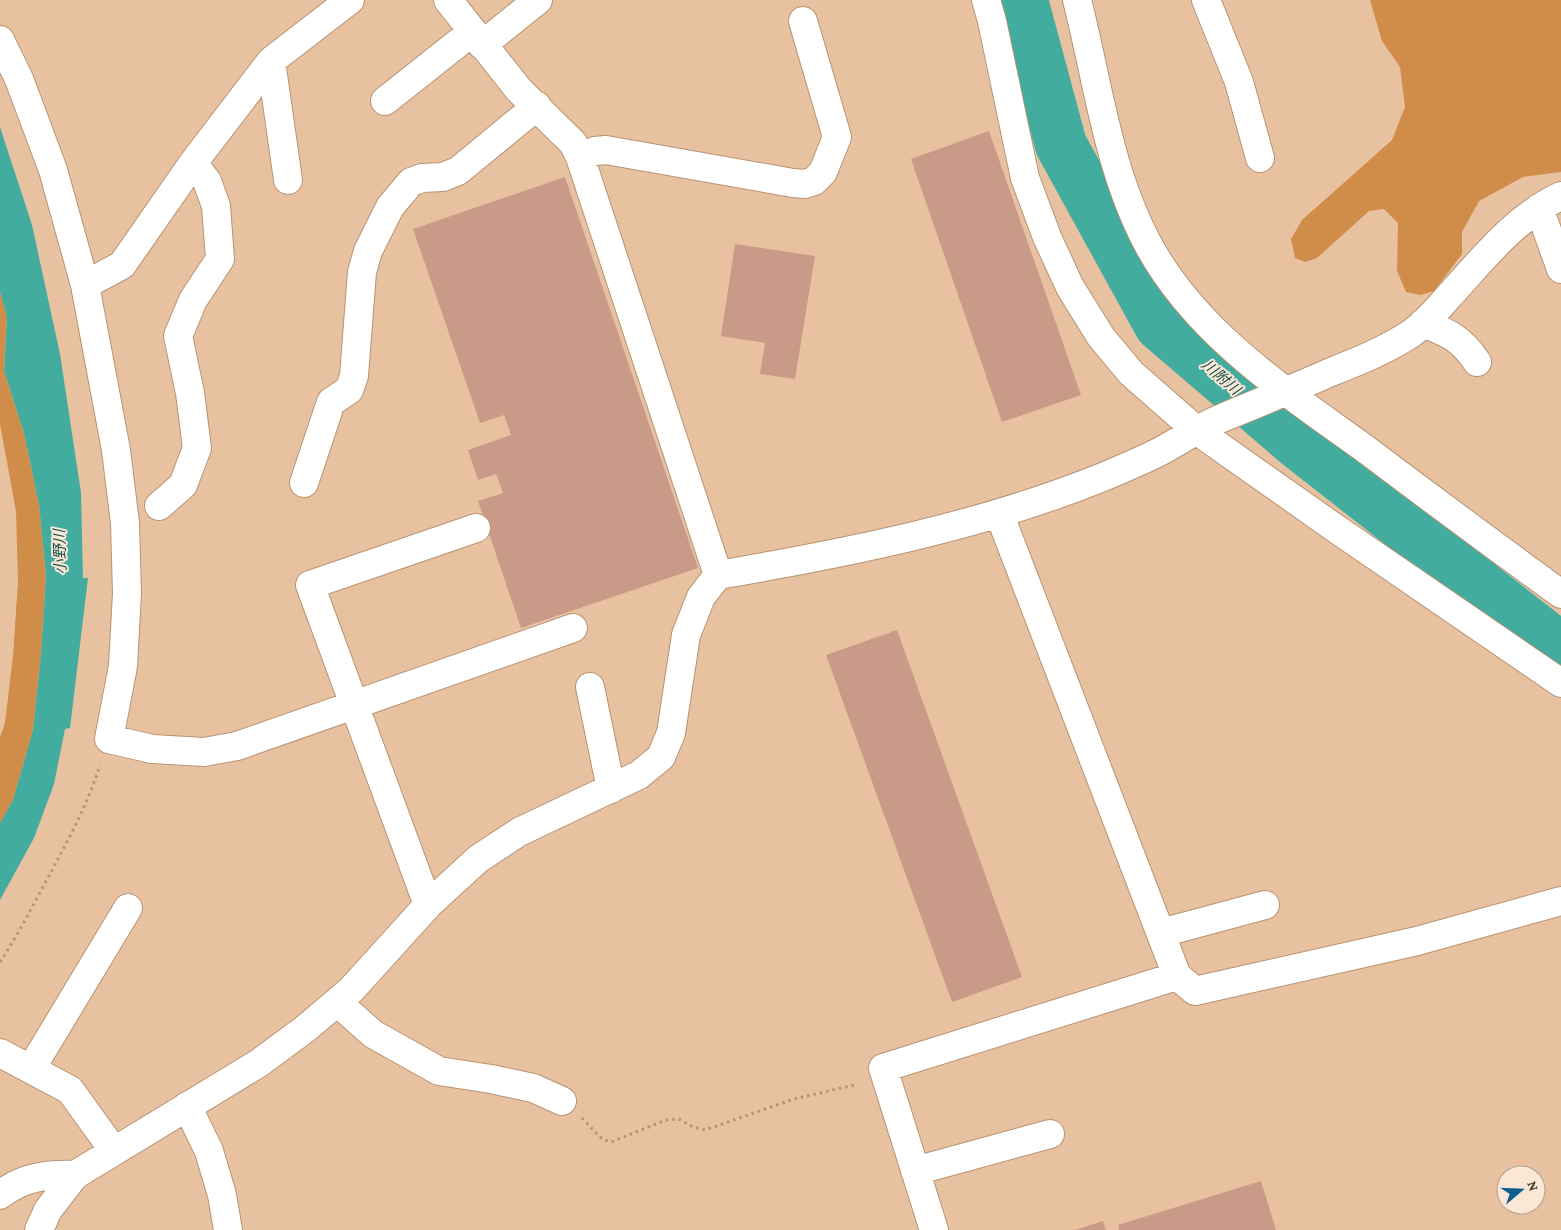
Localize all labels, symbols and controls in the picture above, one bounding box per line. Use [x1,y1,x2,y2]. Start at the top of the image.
water label: 川附川 [1199,356,1245,399]
water label: 小野川 [51,527,69,575]
north arrow [1496,1165,1546,1215]
text: N [1524,1179,1543,1193]

